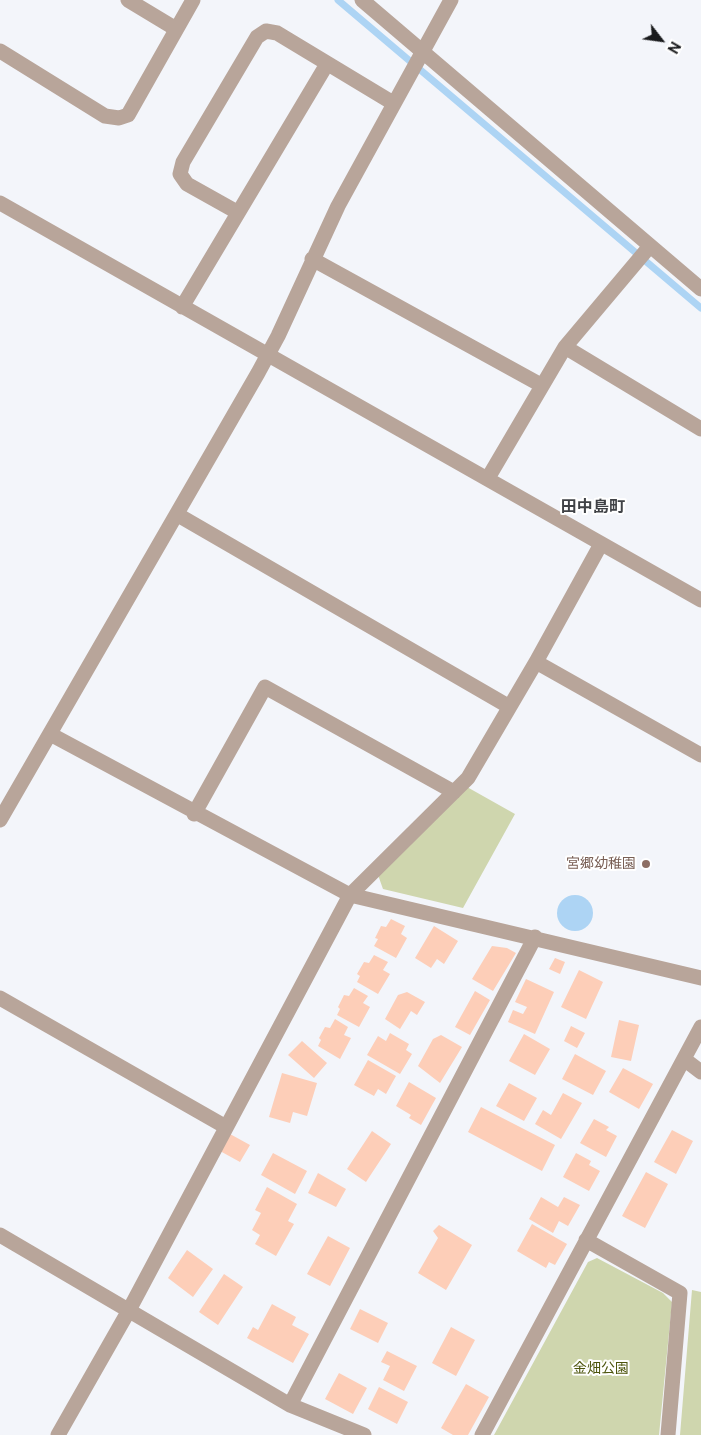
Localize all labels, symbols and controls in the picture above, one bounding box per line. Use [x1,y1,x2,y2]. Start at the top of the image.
north arrow [636,15,686,65]
text: N [664,39,684,56]
district label: 田中島町 [561,497,625,517]
place label: 宮郷幼稚園 [566,856,636,872]
marker: 宮郷幼稚園 [640,858,652,870]
park label: 金畑公園 [573,1361,629,1377]

